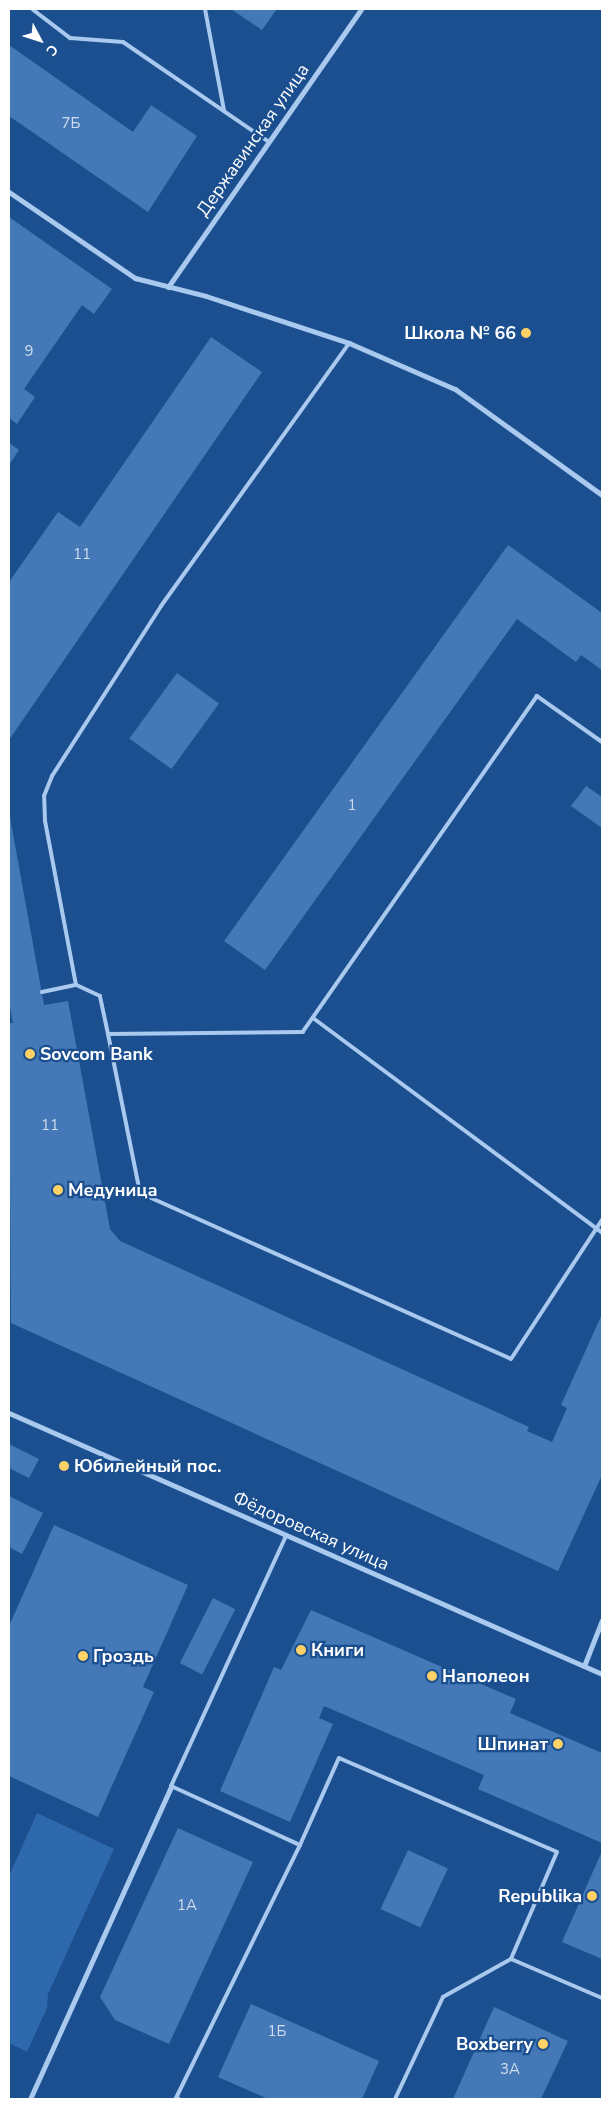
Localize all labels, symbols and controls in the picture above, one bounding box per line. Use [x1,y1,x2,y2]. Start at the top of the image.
north arrow [15,15,65,65]
text: С [42,40,62,60]
street label: Державинская улица [192,60,314,220]
house number: 7Б [62,115,80,133]
place label: Школа № 66 [404,322,516,344]
marker: Школа № 66 [520,327,532,339]
house number: 9 [25,343,33,361]
house number: 11 [73,546,91,564]
house number: 1 [348,797,356,815]
place label: Sovcom Bank [40,1043,153,1065]
marker: Sovcom Bank [24,1048,36,1060]
house number: 11 [41,1117,59,1135]
place label: Медуница [68,1179,158,1201]
marker: Медуница [52,1184,64,1196]
place label: Юбилейный пос. [74,1455,221,1477]
marker: Юбилейный пос. [58,1460,70,1472]
street label: Фёдоровская улица [230,1487,392,1575]
place label: Книги [311,1639,364,1661]
marker: Книги [295,1644,307,1656]
place label: Гроздь [93,1645,154,1667]
marker: Гроздь [77,1650,89,1662]
place label: Наполеон [442,1665,530,1687]
marker: Наполеон [426,1670,438,1682]
place label: Шпинат [477,1733,548,1755]
marker: Шпинат [552,1738,564,1750]
place label: Republika [498,1885,582,1907]
marker: Republika [586,1890,598,1902]
house number: 1А [177,1897,197,1915]
house number: 1Б [268,2023,286,2041]
place label: Boxberry [456,2033,533,2055]
marker: Boxberry [537,2038,549,2050]
house number: 3А [500,2061,520,2079]

